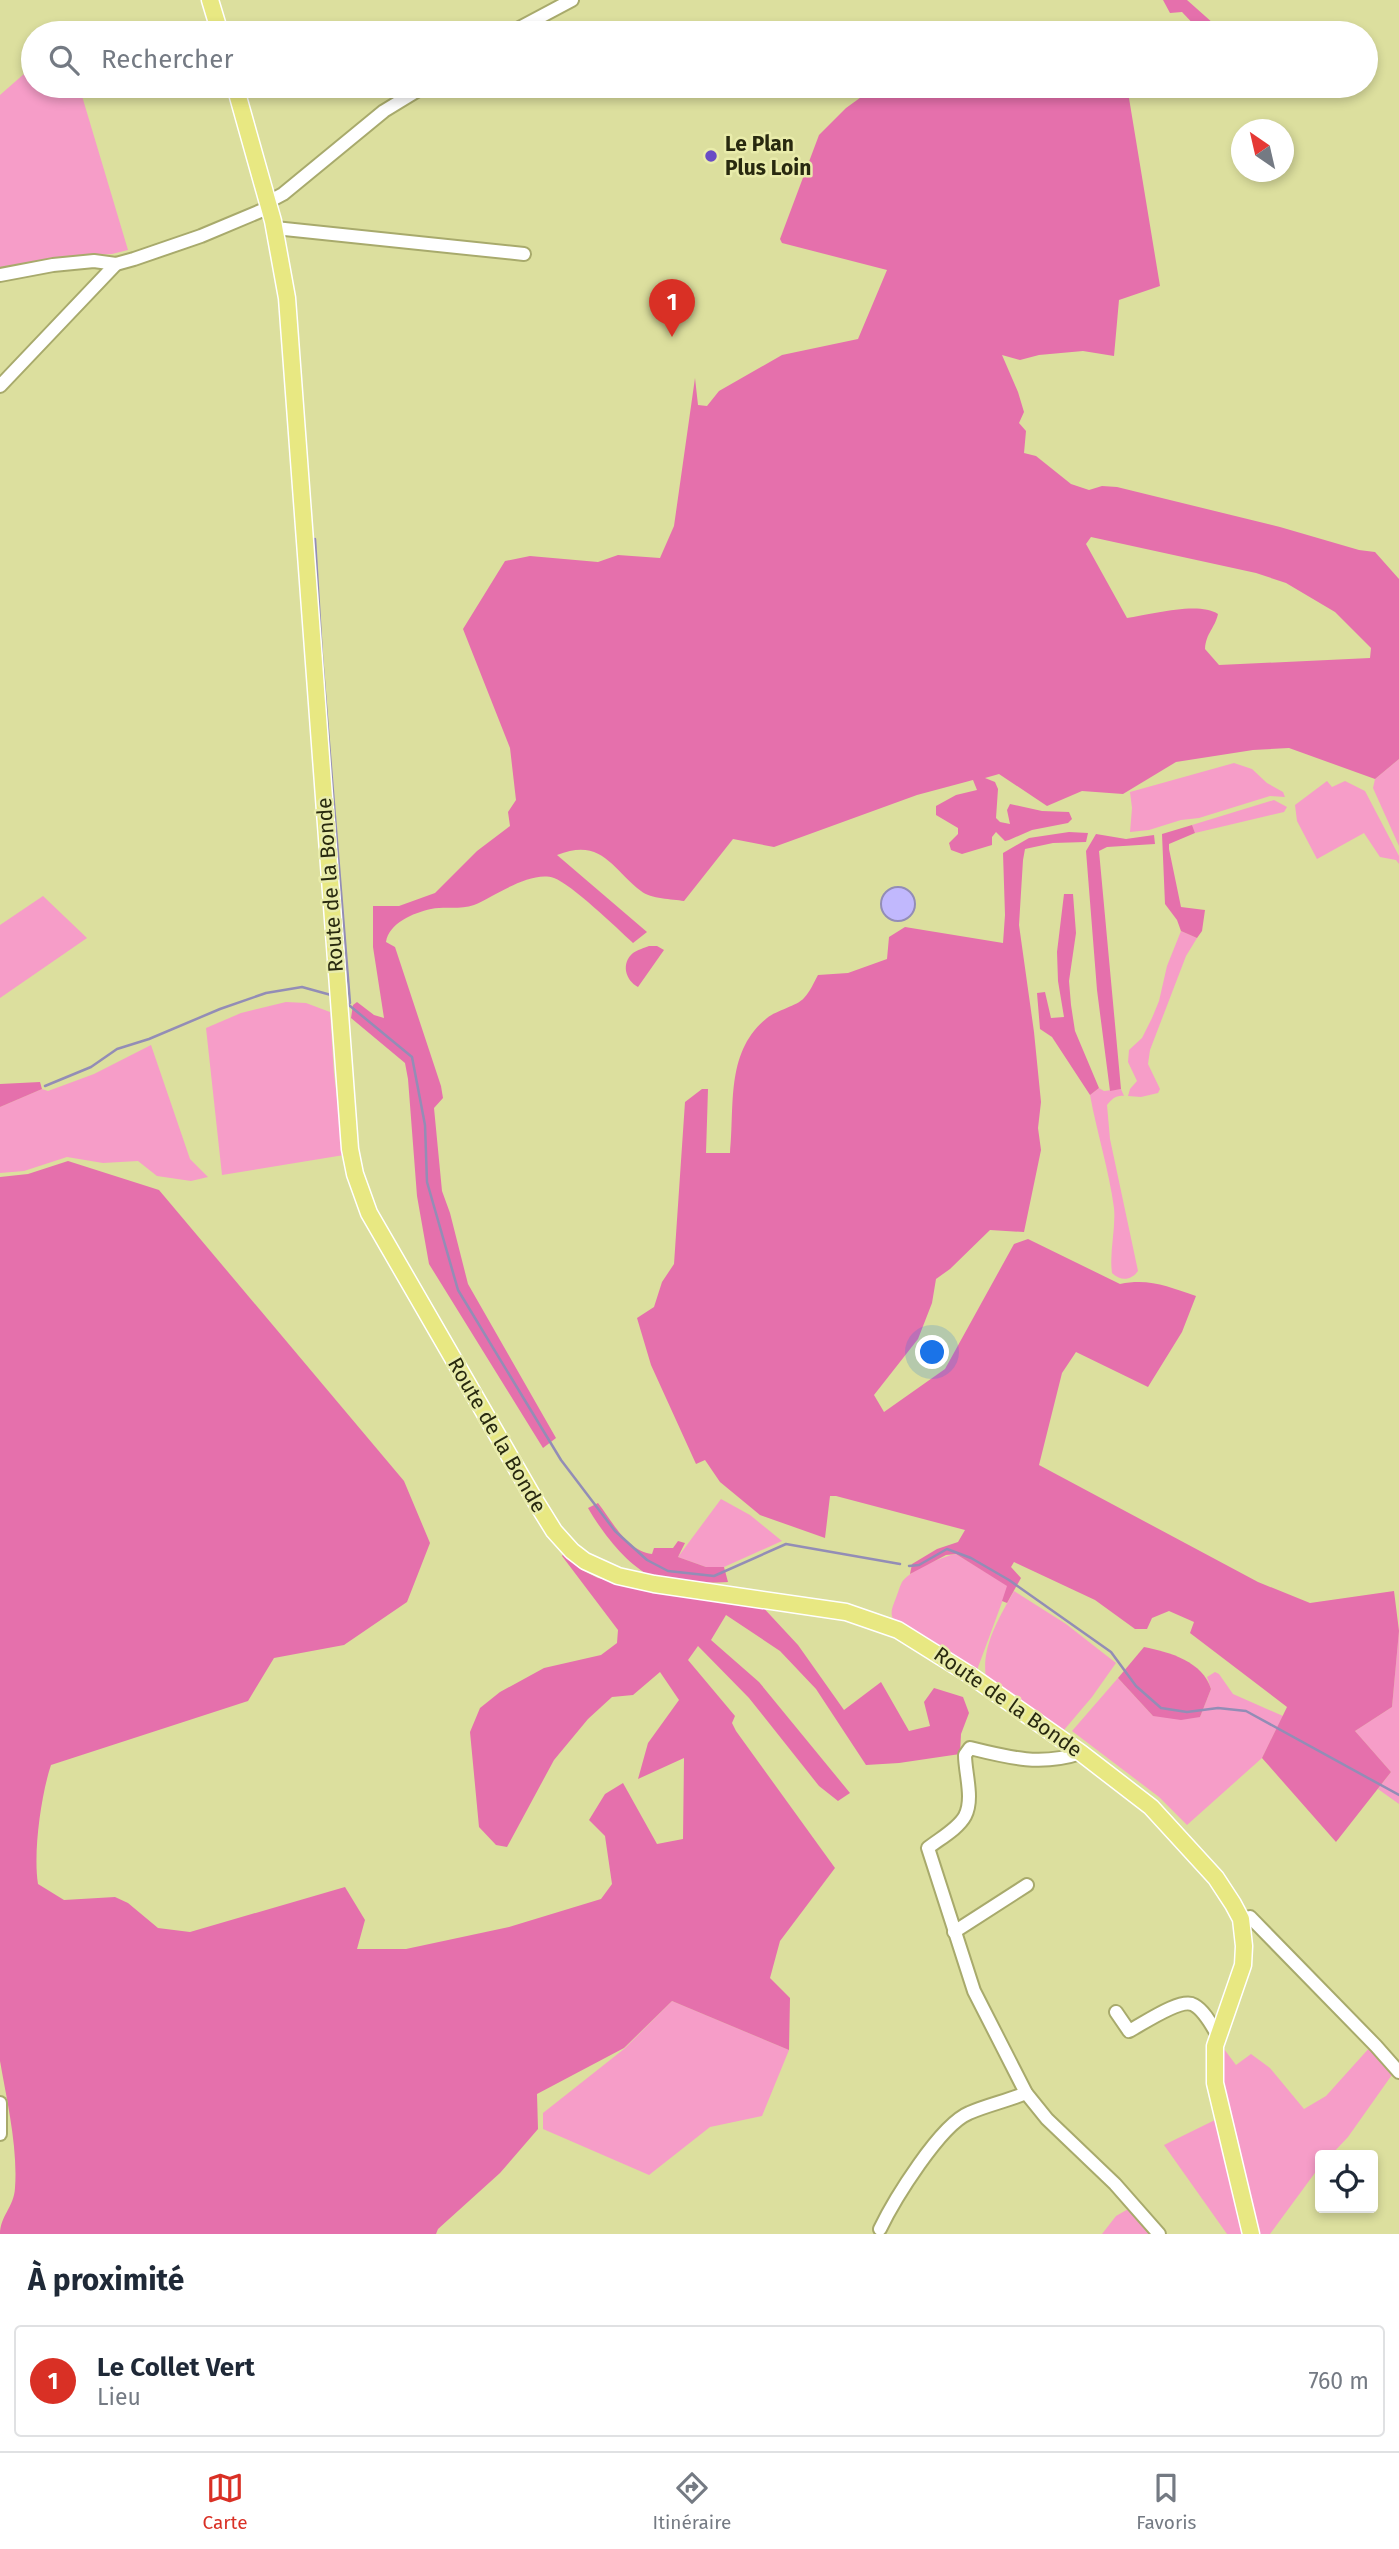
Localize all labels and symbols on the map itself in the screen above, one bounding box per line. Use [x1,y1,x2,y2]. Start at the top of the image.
north arrow [1231,119,1294,182]
place label: Le Plan Plus Loin [725,131,811,181]
marker: Le Plan Plus Loin [703,148,719,164]
pin: 1 [649,279,695,337]
street label: Route de la Bonde [311,797,349,973]
your location [915,1335,949,1369]
street label: Route de la Bonde [442,1353,552,1517]
street label: Route de la Bonde [929,1641,1087,1763]

